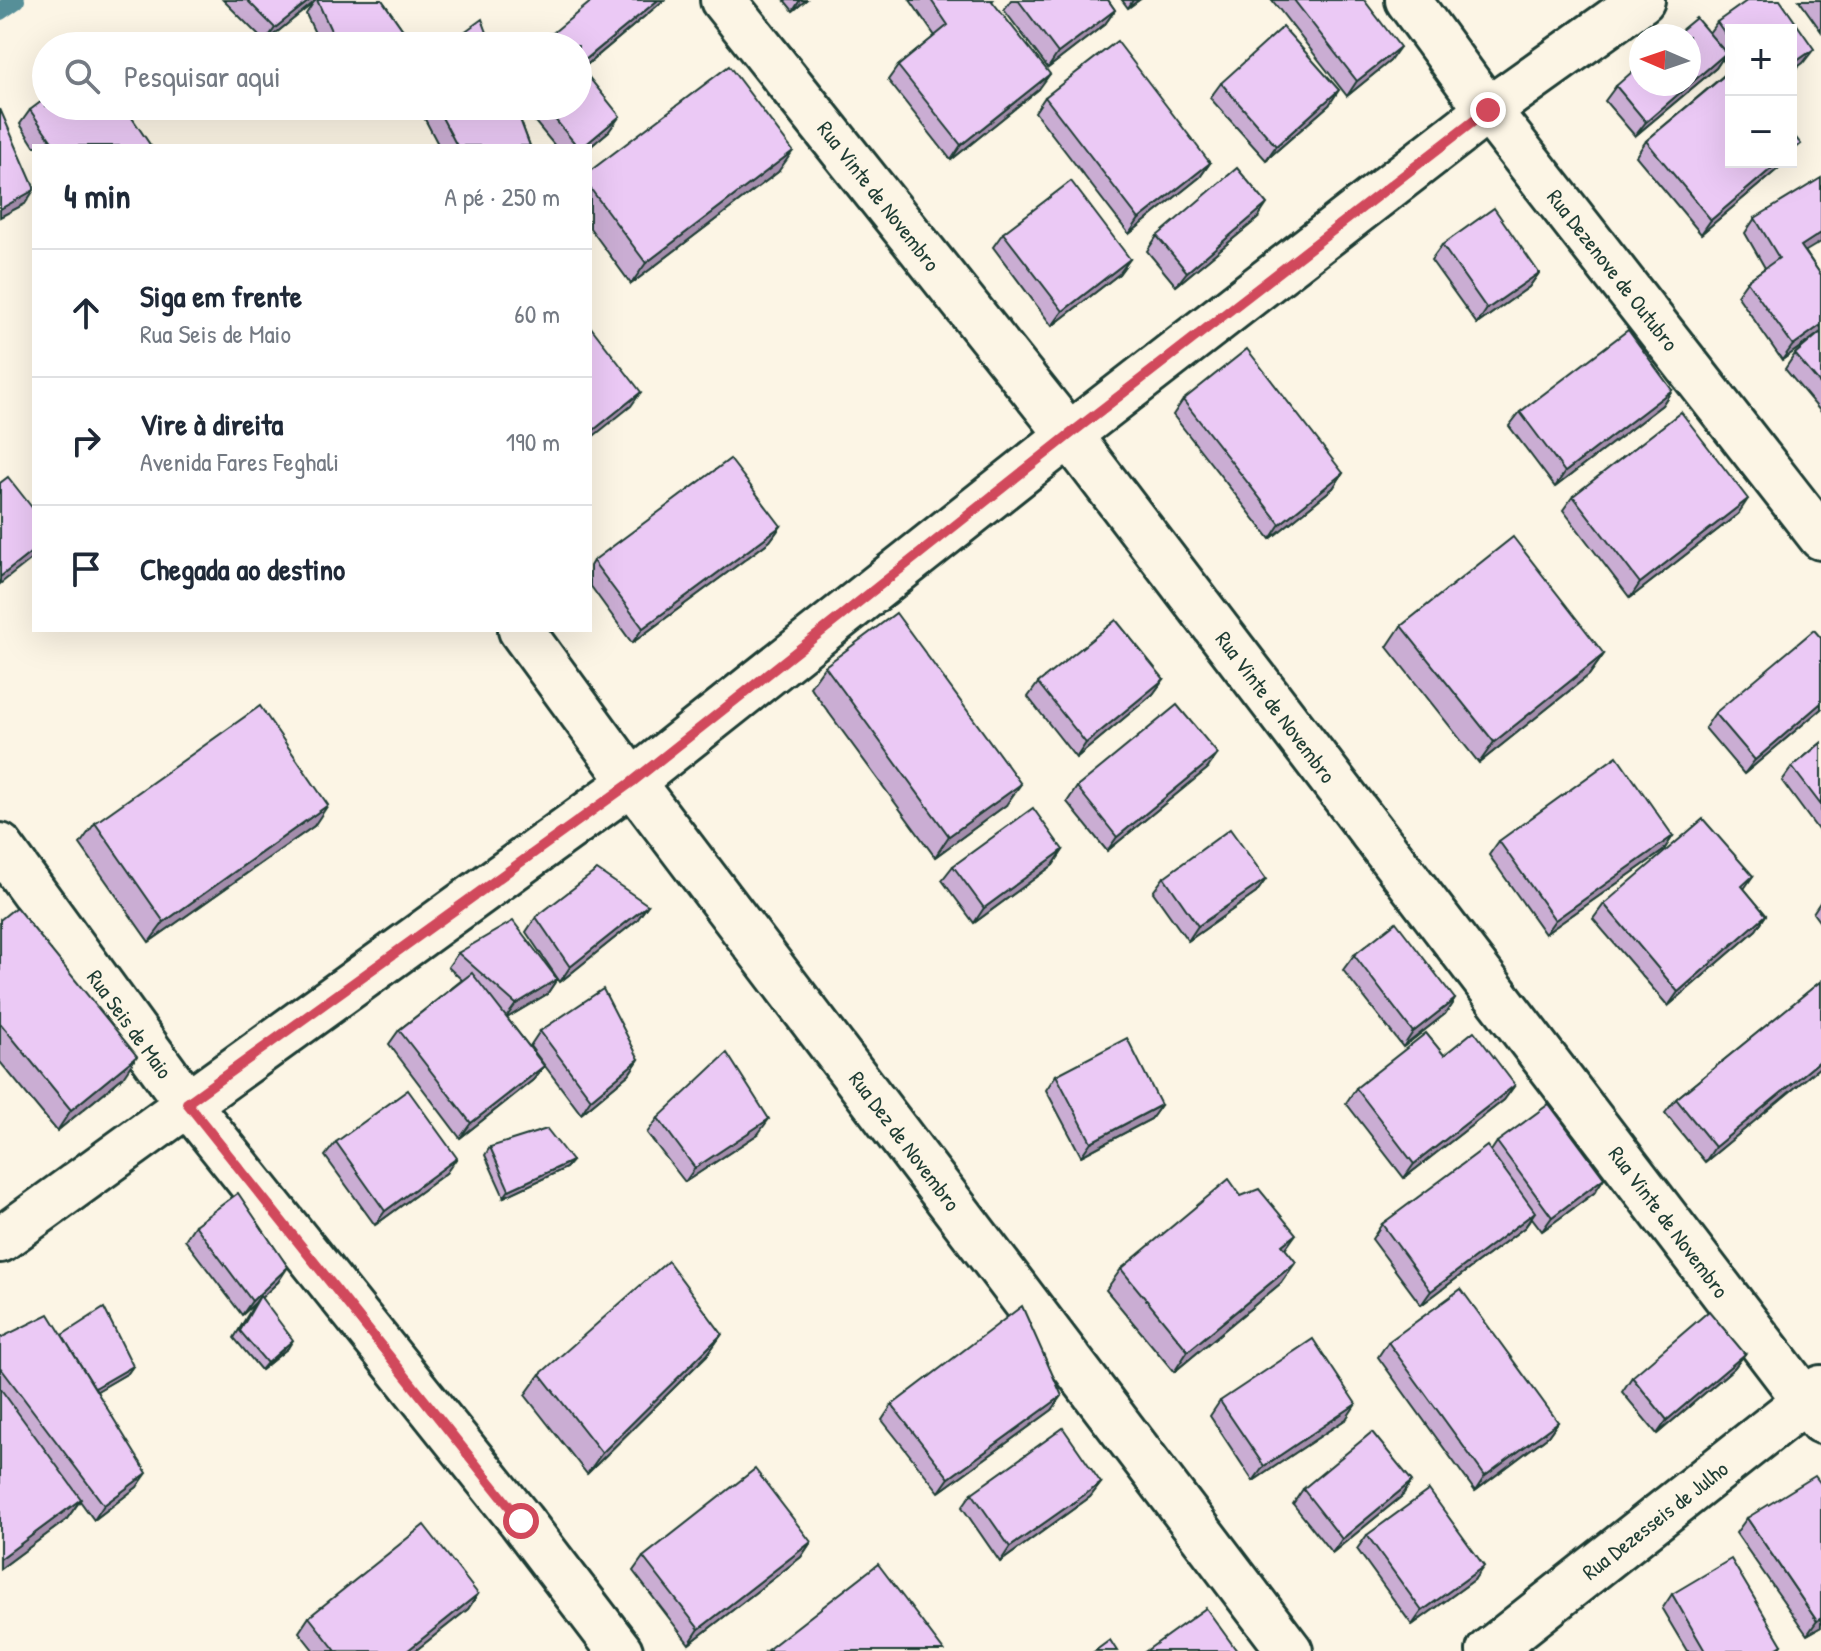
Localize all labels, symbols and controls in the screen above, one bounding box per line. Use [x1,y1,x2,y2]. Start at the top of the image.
north arrow [1629,24,1701,96]
map controls [1725,24,1797,168]
button: + [1725,24,1797,96]
search box [32,32,592,120]
icon: search [60,54,104,98]
text: Pesquisar aqui [124,56,281,96]
route end [1470,92,1506,128]
button: − [1725,96,1797,168]
street label: Rua Vinte de Novembro [811,115,947,277]
text: 4 min [64,173,131,219]
text: A pé · 250 m [444,179,560,214]
street label: Rua Dezenove de Outubro [1540,183,1686,357]
text: Siga em frente [140,276,302,316]
icon: ahead [64,291,108,335]
text: 60 m [514,296,560,331]
text: Rua Seis de Maio [140,316,291,351]
text: Vire à direita [140,404,283,444]
icon: right [64,419,108,463]
text: 190 m [506,424,560,459]
text: Avenida Fares Feghali [140,444,339,479]
icon: arrive [64,547,108,591]
text: Chegada ao destino [140,549,345,589]
street label: Rua Vinte de Novembro [1209,625,1343,789]
street label: Rua Seis de Maio [80,964,180,1085]
street label: Rua Dez de Novembro [842,1065,968,1217]
street label: Rua Vinte de Novembro [1602,1140,1736,1304]
street label: Rua Dezesseis de Julho [1576,1454,1734,1586]
route start [503,1503,539,1539]

